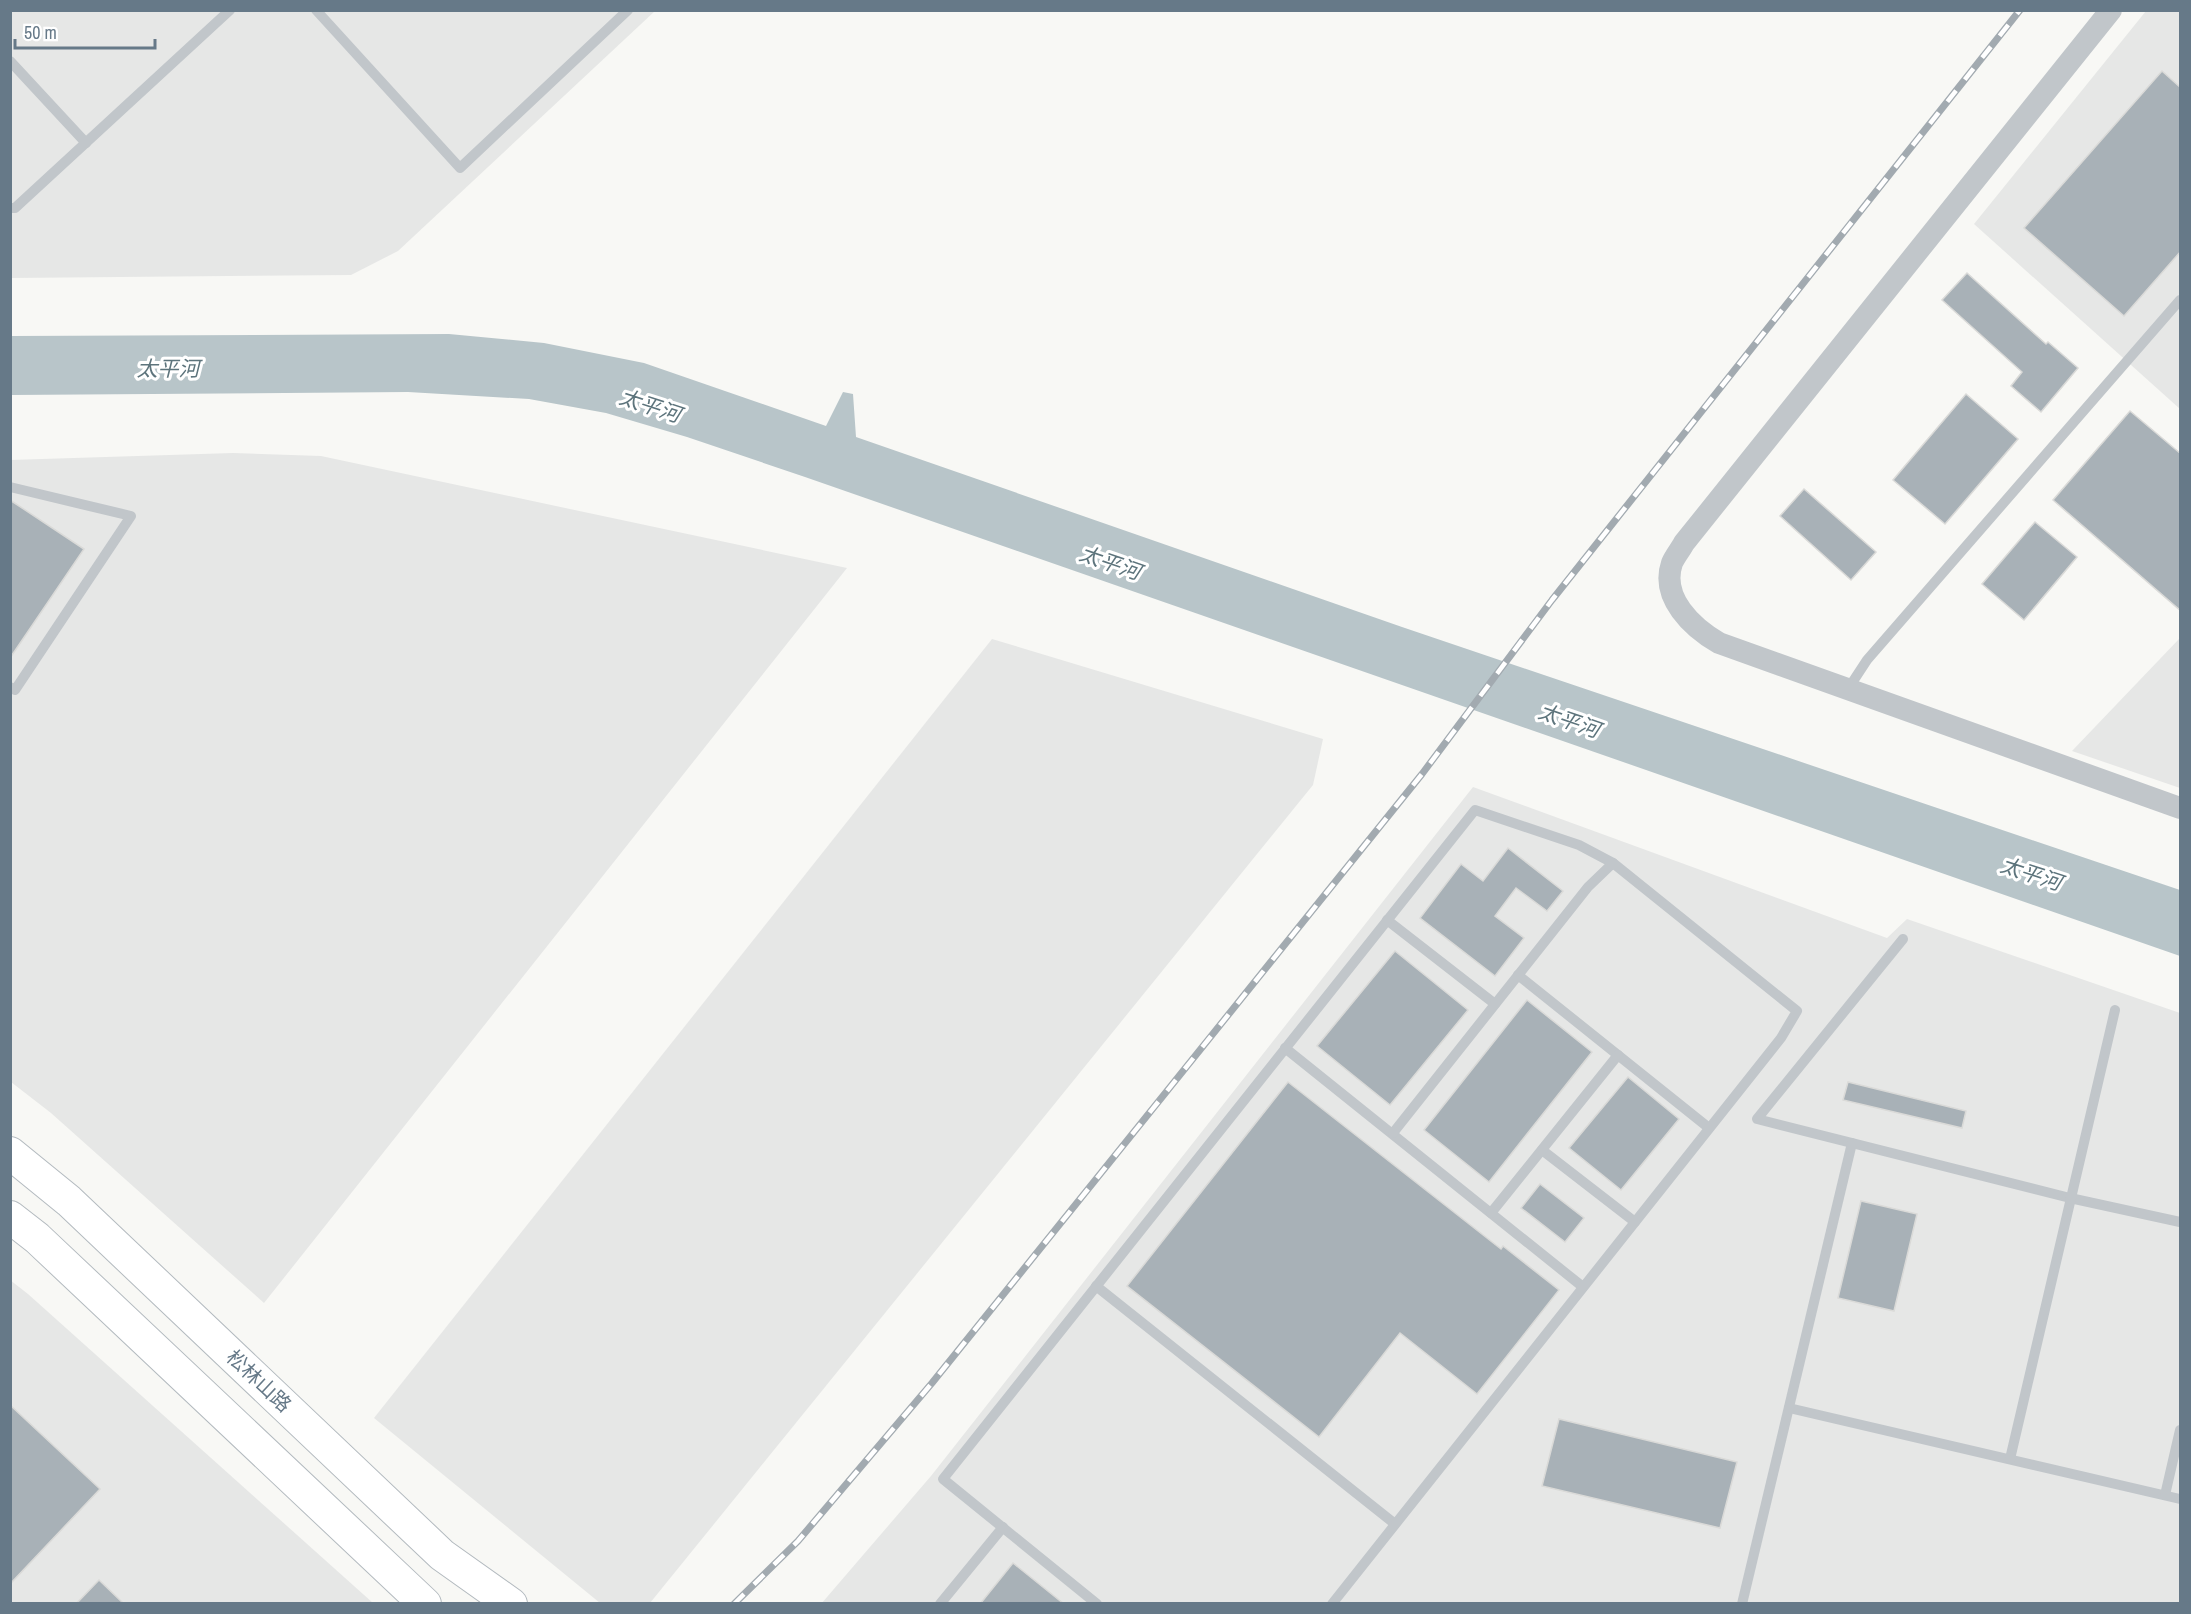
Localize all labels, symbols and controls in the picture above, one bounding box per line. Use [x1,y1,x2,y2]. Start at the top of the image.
scale bar [15,12,154,50]
text: 50 m [24,20,57,45]
water label: 太平河 [137,354,203,383]
water label: 太平河 [616,382,688,430]
water label: 太平河 [1076,539,1148,588]
water label: 太平河 [1535,697,1607,746]
water label: 太平河 [1997,850,2069,898]
street label: 松林山路 [221,1343,298,1418]

